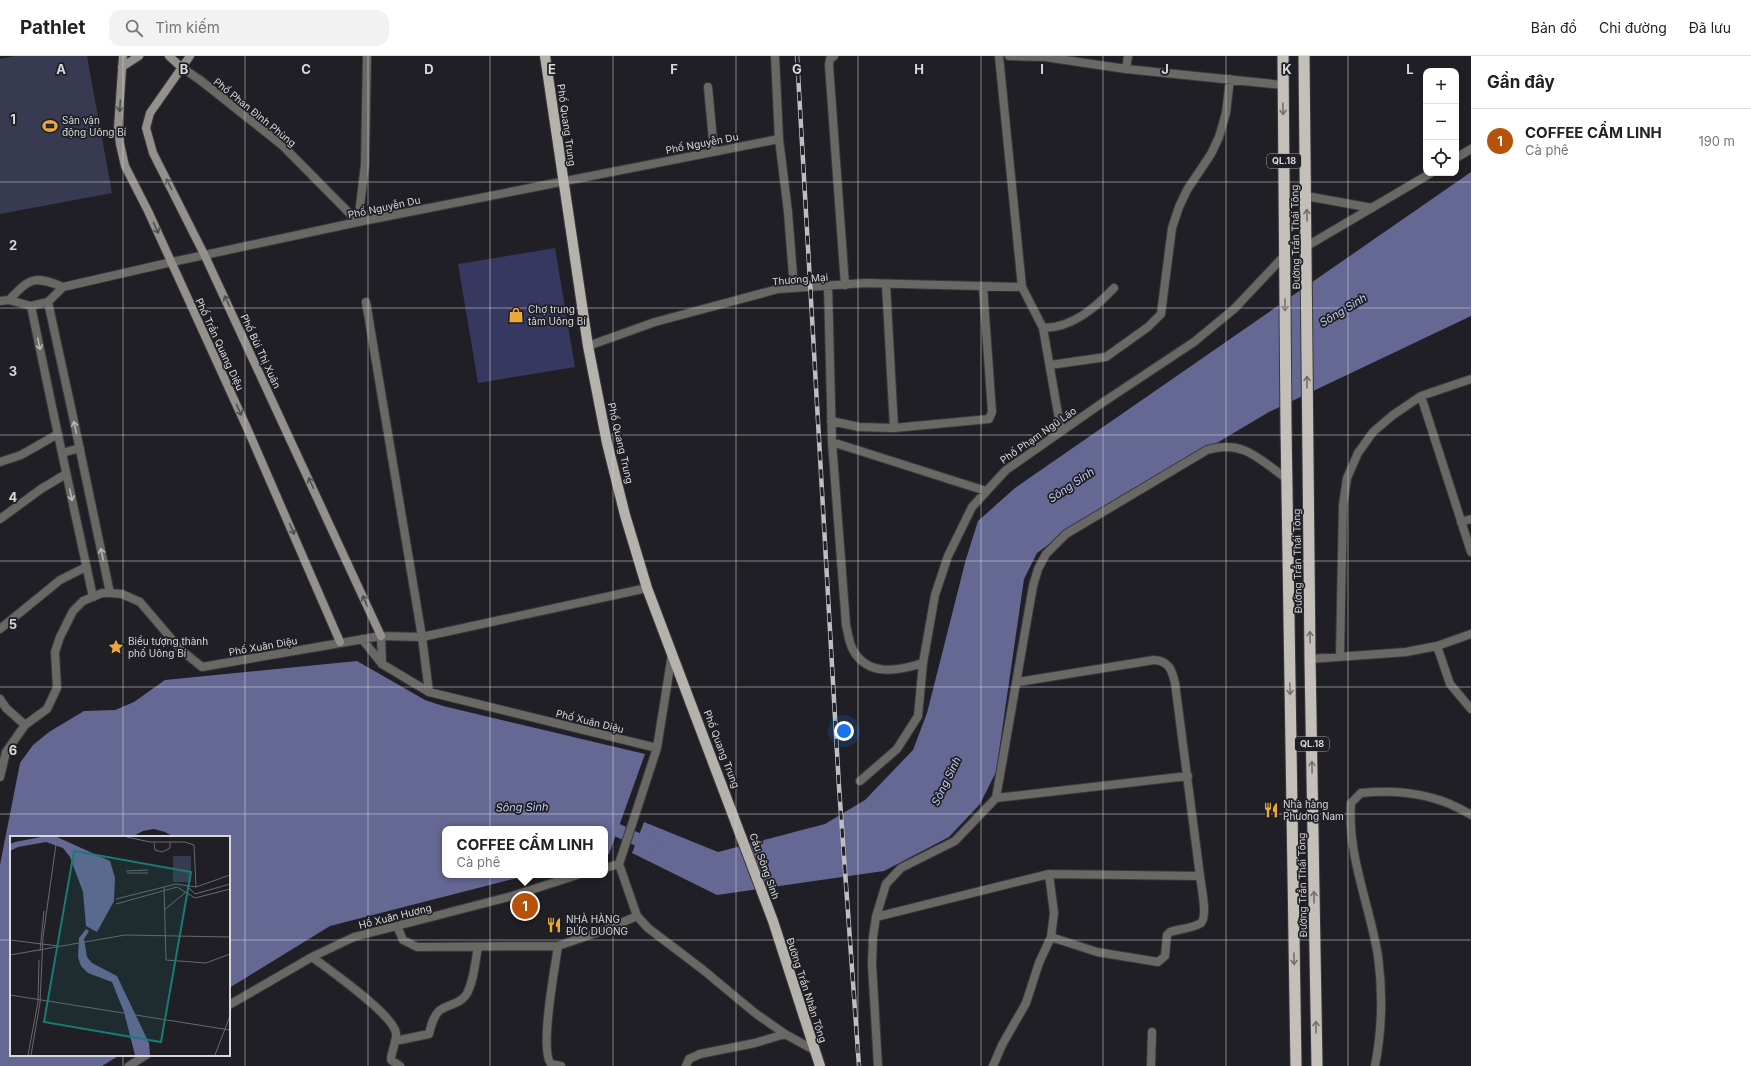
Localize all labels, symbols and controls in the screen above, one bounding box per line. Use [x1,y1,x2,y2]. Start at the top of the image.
search box [109,10,389,46]
text: Pathlet [20,16,85,39]
icon: search [123,17,145,39]
text: Tìm kiếm [155,18,220,37]
text: Bản đồ [1531,19,1577,36]
text: Chỉ đường [1599,19,1667,36]
text: Đã lưu [1689,19,1731,36]
text: A [56,61,66,77]
text: B [180,61,189,77]
text: C [301,61,311,77]
text: D [424,61,434,77]
text: E [548,61,556,77]
text: F [670,61,678,77]
text: G [792,61,802,77]
text: H [914,61,924,77]
text: I [1040,61,1044,77]
text: J [1161,61,1169,77]
text: K [1282,61,1292,77]
text: L [1406,61,1414,77]
map controls [1423,68,1459,176]
button: + [1423,68,1459,104]
text: Gần đây [1487,72,1555,92]
street label: Phố Phan Đình Phùng [211,75,299,149]
street label: Phố Quang Trung [555,83,579,167]
one-way arrow [116,99,123,112]
one-way arrow [1279,102,1287,115]
button: − [1423,104,1459,140]
text: 1 [10,111,16,127]
place label: Sân vận động Uông Bí [62,114,127,138]
sports icon: Sân vận động Uông Bí [41,117,59,135]
text: COFFEE CẨM LINH [1525,123,1662,142]
street label: Phố Nguyễn Du [664,129,739,156]
text: 1 [1497,133,1503,149]
text: 190 m [1698,133,1735,149]
button: locate [1423,140,1459,176]
text: Cà phê [1525,142,1569,158]
road number: QL.18 [1267,154,1301,168]
one-way arrow [165,179,173,191]
street label: Đường Trần Thái Tông [1288,184,1302,290]
street label: Phố Nguyễn Du [346,192,421,221]
one-way arrow [1303,209,1311,222]
one-way arrow [153,222,160,234]
text: 2 [9,237,17,253]
street label: Thương Mại [772,271,828,287]
water label: Sông Sinh [1317,290,1370,330]
street label: Phố Trần Quang Diệu [193,296,247,392]
one-way arrow [223,296,230,308]
one-way arrow [1281,298,1289,311]
place label: Chợ trung tâm Uông Bí [528,303,586,327]
shop icon: Chợ trung tâm Uông Bí [507,306,525,324]
street label: Phố Bùi Thị Xuân [238,312,284,391]
one-way arrow [35,337,43,350]
text: 3 [9,363,17,379]
one-way arrow [1303,376,1311,389]
street label: Phố Quang Trung [606,401,636,485]
one-way arrow [236,403,243,415]
street label: Phố Phạm Ngũ Lão [998,404,1078,466]
one-way arrow [71,421,79,434]
water label: Sông Sinh [1045,464,1097,506]
one-way arrow [307,477,314,489]
one-way arrow [67,488,75,501]
text: 4 [9,489,18,505]
street label: Đường Trần Thái Tông [1290,508,1304,614]
one-way arrow [288,522,296,534]
one-way arrow [98,548,106,561]
one-way arrow [361,595,368,607]
text: 5 [9,616,17,632]
one-way arrow [1306,631,1314,644]
street label: Phố Xuân Diệu [228,634,298,658]
place label: Biểu tượng thành phố Uông Bí [128,635,208,659]
place icon: Biểu tượng thành phố Uông Bí [107,638,125,656]
one-way arrow [1286,682,1294,695]
street label: Phố Xuân Diệu [555,707,625,735]
street label: Phố Quang Trung [702,708,742,790]
your location [834,721,854,741]
road number: QL.18 [1295,737,1329,751]
text: 6 [9,742,17,758]
water label: Sông Sinh [928,754,964,808]
one-way arrow [1308,761,1316,774]
place label: Nhà hàng Phương Nam [1283,798,1344,822]
water label: Sông Sinh [496,800,549,814]
restaurant icon: Nhà hàng Phương Nam [1262,801,1280,819]
popup [442,826,608,878]
street label: Cầu Sông Sinh [747,831,783,901]
street label: Đường Trần Thái Tông [1295,832,1309,938]
text: COFFEE CẨM LINH [457,835,593,854]
inset map [10,836,230,1056]
text: Cà phê [457,854,500,870]
pin: 1 [512,891,538,921]
one-way arrow [1310,891,1318,904]
street label: Hồ Xuân Hương [357,901,433,931]
place label: NHÀ HÀNG ĐỨC DUONG [566,912,628,937]
restaurant icon: NHÀ HÀNG ĐỨC DUONG [545,916,563,934]
street label: Đường Trần Nhân Tông [784,936,830,1044]
one-way arrow [1290,952,1298,965]
one-way arrow [1313,1021,1320,1034]

